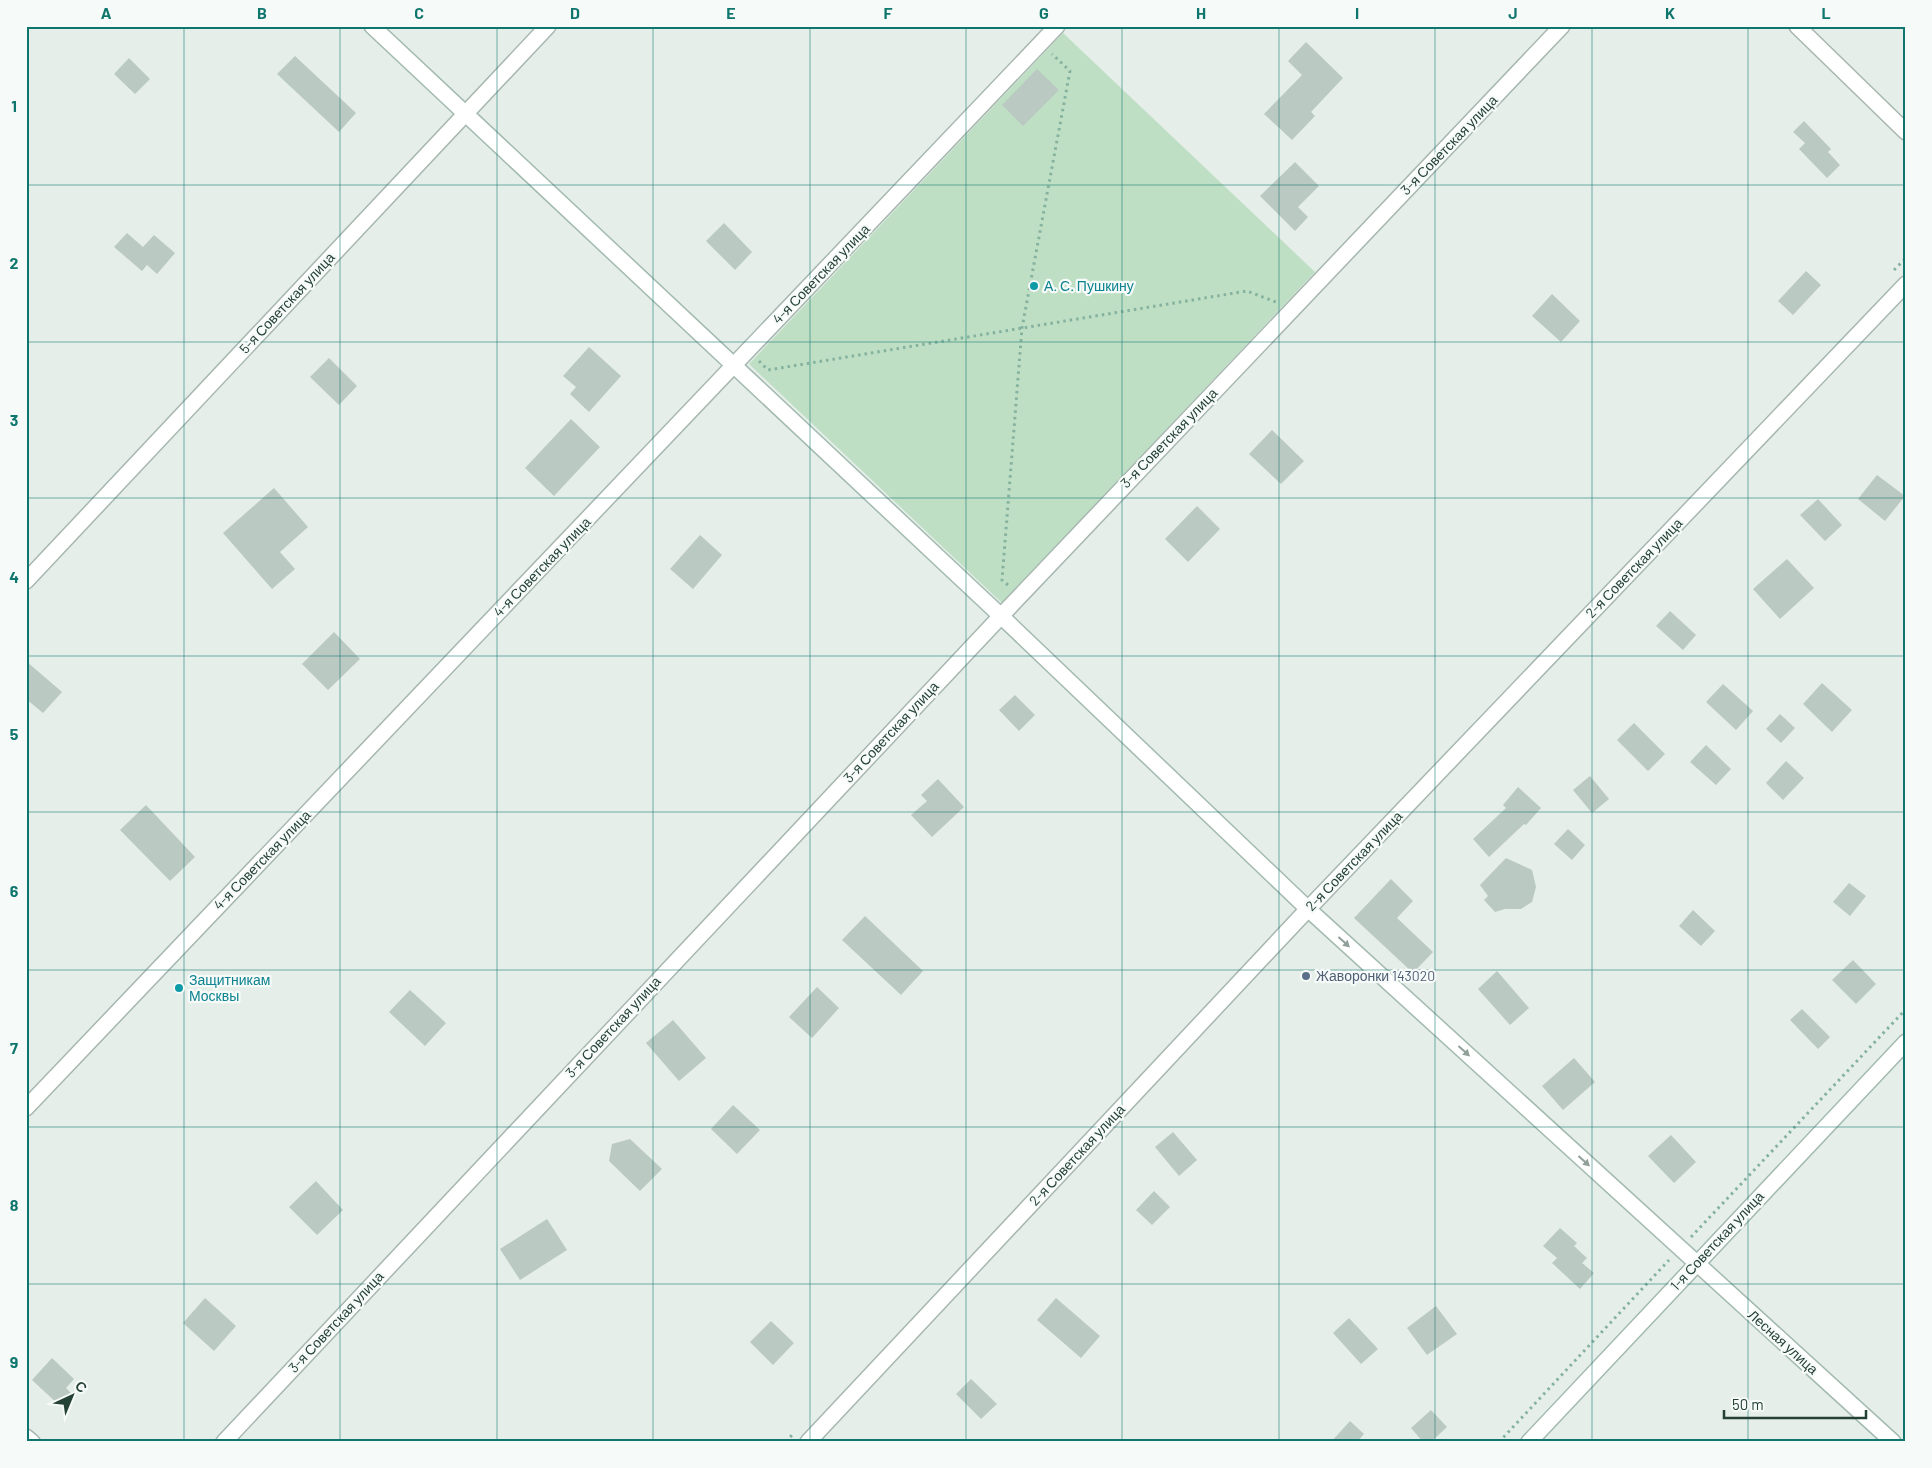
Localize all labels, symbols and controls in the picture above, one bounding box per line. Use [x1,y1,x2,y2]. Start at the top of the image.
text: A [101,3,112,22]
text: B [257,3,267,22]
text: C [414,3,424,22]
text: D [570,3,580,22]
text: E [726,3,736,22]
text: F [884,3,893,22]
text: G [1039,3,1049,22]
text: H [1196,3,1206,22]
text: I [1355,3,1359,22]
text: J [1508,3,1518,22]
text: K [1665,3,1675,22]
text: L [1821,3,1831,22]
street label: 3-я Советская улица [1397,91,1501,198]
text: 1 [11,96,17,115]
street label: 4-я Советская улица [769,220,873,327]
street label: 5-я Советская улица [235,248,338,357]
text: 2 [10,253,19,272]
place label: А. С. Пушкину [1044,277,1134,294]
marker: А. С. Пушкину [1028,280,1040,292]
street label: 3-я Советская улица [1117,384,1221,491]
text: 3 [10,410,18,429]
street label: 4-я Советская улица [490,513,594,620]
street label: 2-я Советская улица [1582,514,1686,621]
text: 4 [9,567,19,586]
street label: 3-я Советская улица [839,677,942,786]
text: 5 [10,724,19,743]
street label: 4-я Советская улица [210,806,314,913]
street label: 2-я Советская улица [1302,807,1406,914]
text: 6 [10,881,19,900]
one-way arrow [1337,936,1349,948]
place label: Жаворонки 143020 [1316,967,1435,984]
marker: Жаворонки 143020 [1300,970,1312,982]
place label: Защитникам Москвы [189,971,270,1004]
street label: 3-я Советская улица [561,972,664,1081]
marker: Защитникам Москвы [173,982,185,994]
text: 7 [10,1038,18,1057]
one-way arrow [1458,1045,1470,1057]
street label: 2-я Советская улица [1025,1100,1128,1209]
one-way arrow [1578,1155,1590,1167]
street label: 1-я Советская улица [1666,1187,1767,1294]
text: 8 [10,1195,19,1214]
street label: 3-я Советская улица [284,1267,387,1376]
street label: Лесная улица [1745,1306,1822,1378]
text: 9 [10,1352,18,1371]
north arrow [48,1370,98,1420]
text: С [72,1377,91,1396]
scale bar [1724,1388,1867,1420]
text: 50 m [1732,1395,1764,1413]

